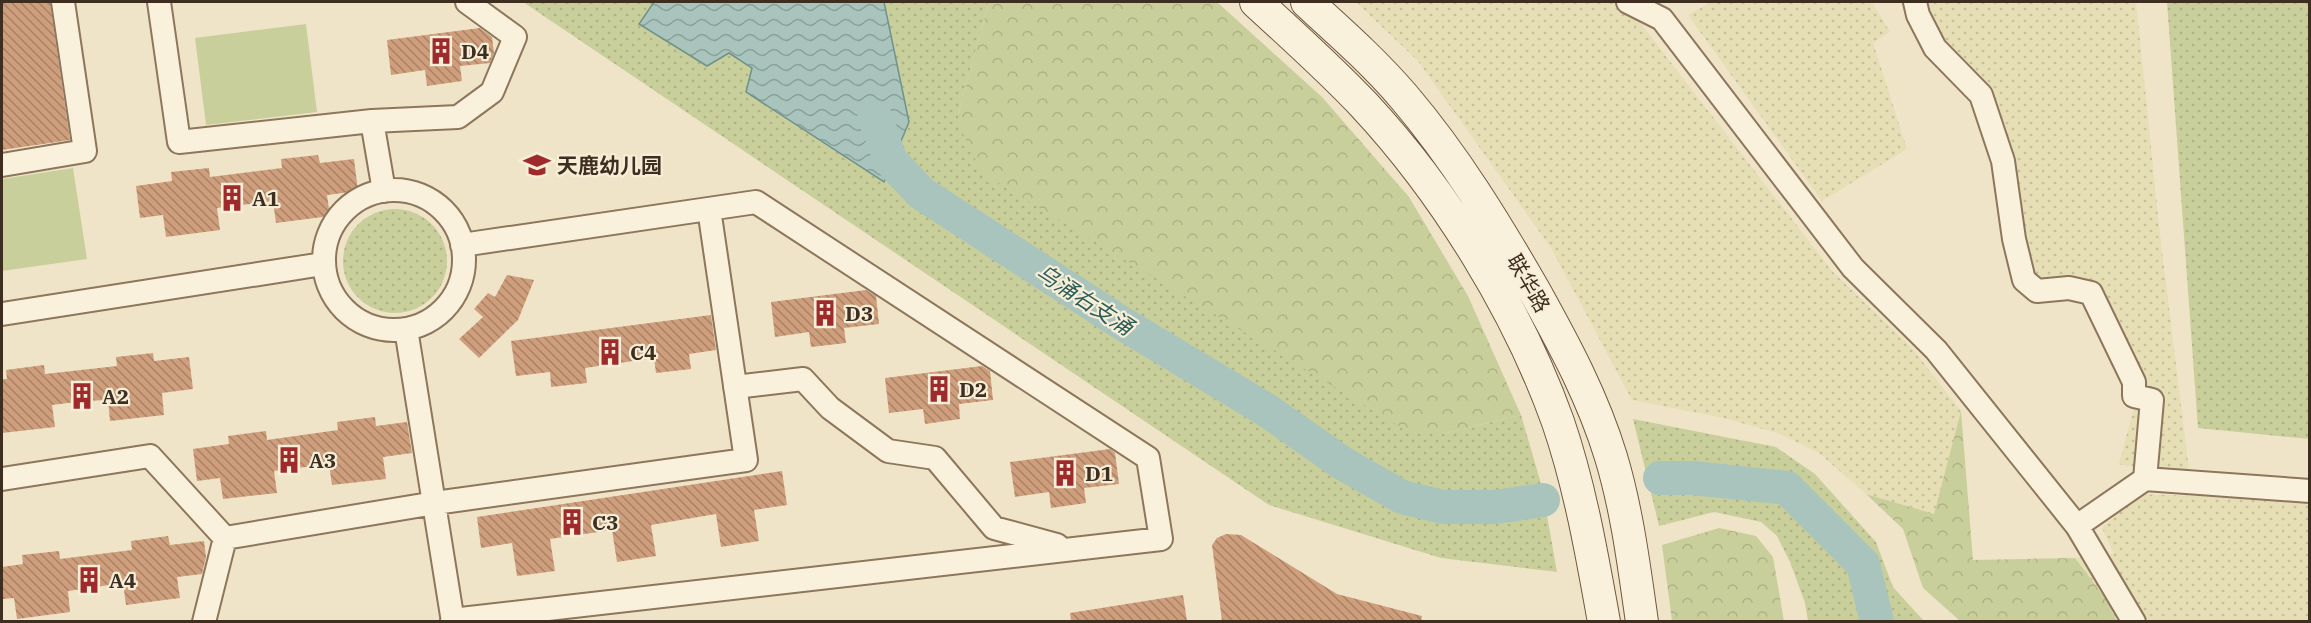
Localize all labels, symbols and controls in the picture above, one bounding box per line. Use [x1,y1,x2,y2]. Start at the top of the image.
building icon: D4 [426,36,456,66]
place label: D4 [461,37,489,65]
school or university icon: 天鹿幼儿园 [522,150,552,180]
place label: 天鹿幼儿园 [557,151,662,179]
building icon: A1 [217,183,247,213]
place label: A1 [252,184,279,212]
street label: 联华路 [1501,249,1557,317]
water label: 乌涌右支涌 [1031,257,1142,343]
building icon: D3 [810,298,840,328]
place label: D3 [845,299,873,327]
building icon: C4 [595,337,625,367]
place label: C4 [630,338,657,366]
building icon: D2 [924,374,954,404]
place label: D2 [959,375,987,403]
building icon: A2 [67,381,97,411]
place label: A2 [102,382,129,410]
building icon: A3 [274,445,304,475]
place label: A3 [309,446,336,474]
building icon: D1 [1050,458,1080,488]
place label: D1 [1085,459,1113,487]
building icon: C3 [557,507,587,537]
place label: C3 [592,508,619,536]
building icon: A4 [74,565,104,595]
place label: A4 [109,566,136,594]

